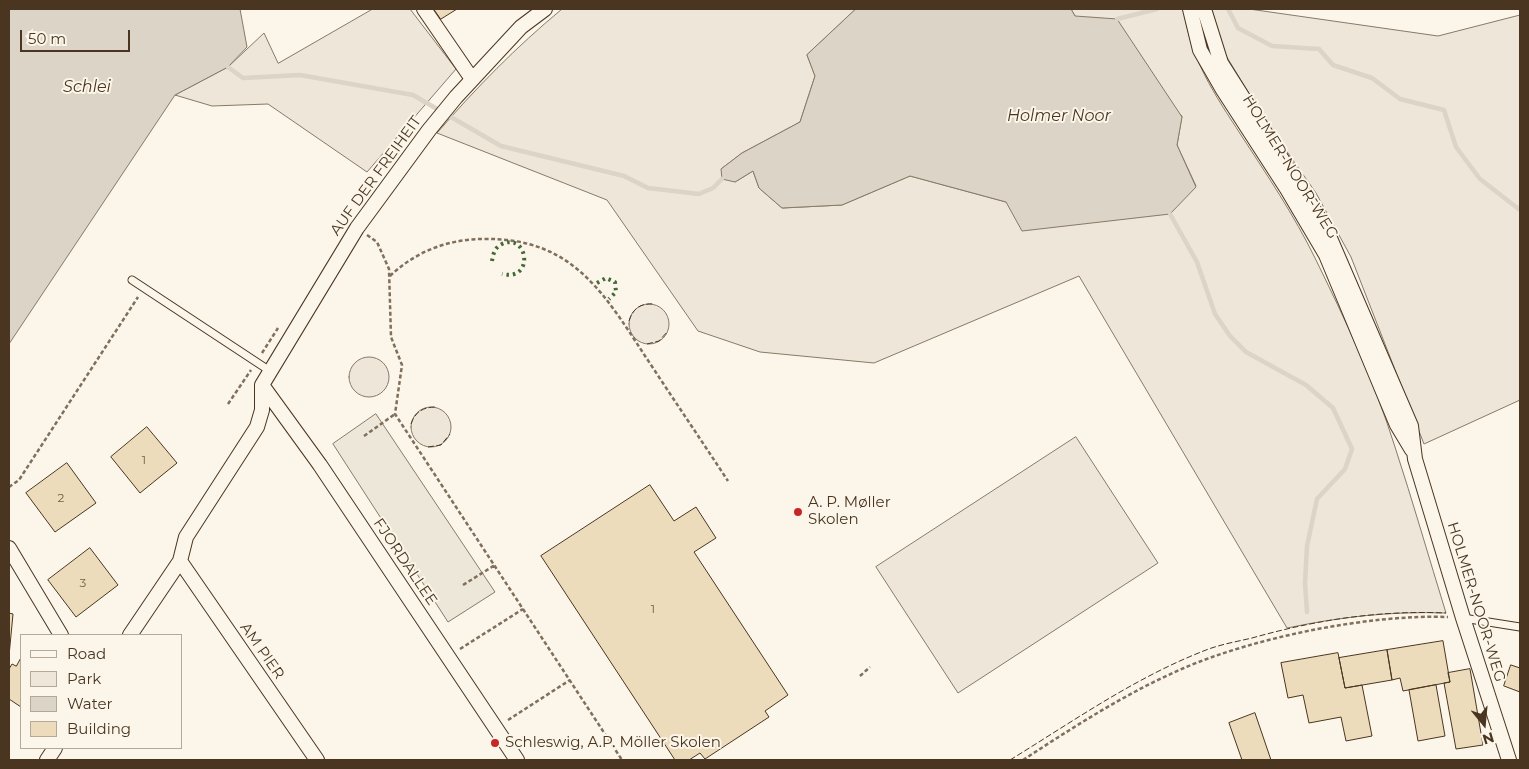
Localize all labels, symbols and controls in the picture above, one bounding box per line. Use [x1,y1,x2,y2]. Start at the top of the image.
scale bar [22,20,132,52]
text: 50 m [28,29,66,48]
water label: Schlei [63,77,111,97]
street label: HOLMER-NOOR-WEG [1238,92,1342,242]
water label: Holmer Noor [1007,106,1111,126]
street label: AUF DER FREIHEIT [327,113,425,239]
house number: 1 [142,453,146,467]
house number: 2 [58,491,64,505]
place label: A. P. Møller Skolen [808,494,891,529]
marker: A. P. Møller Skolen [792,506,804,518]
street label: FJORDALLEE [369,515,441,609]
street label: HOLMER-NOOR-WEG [1443,520,1509,684]
house number: 3 [80,576,86,590]
house number: 1 [651,602,655,616]
street label: AM PIER [236,619,288,683]
legend [20,634,182,749]
text: Road [67,644,106,663]
text: Park [67,669,101,688]
text: Water [67,694,113,713]
north arrow [1459,699,1509,749]
text: Building [67,719,131,738]
text: N [1480,728,1496,749]
place label: Schleswig, A.P. Möller Skolen [505,734,721,752]
marker: Schleswig, A.P. Möller Skolen [489,737,501,749]

